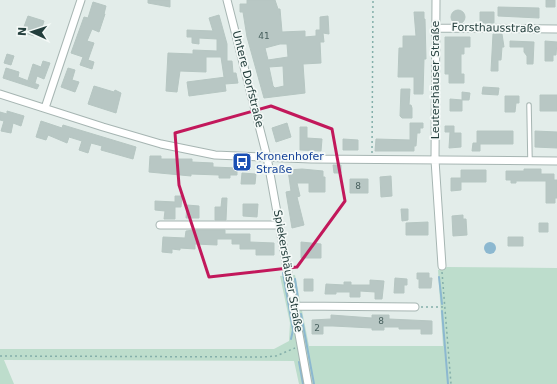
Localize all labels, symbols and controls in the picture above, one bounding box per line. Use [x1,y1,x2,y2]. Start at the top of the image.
north arrow [12,12,52,52]
street label: Leutershäuser Straße [429,21,442,139]
street label: Forsthausstraße [452,21,541,35]
text: N [16,27,29,36]
street label: Untere Dorfstraße [230,29,266,129]
house number: 41 [258,31,270,41]
place label: Kronenhofer Straße [256,150,324,176]
bus stop icon: Kronenhofer Straße [231,151,253,173]
house number: 8 [355,181,361,191]
street label: Spiekershäuser Straße [271,209,305,334]
house number: 8 [378,316,384,326]
house number: 2 [314,323,320,333]

